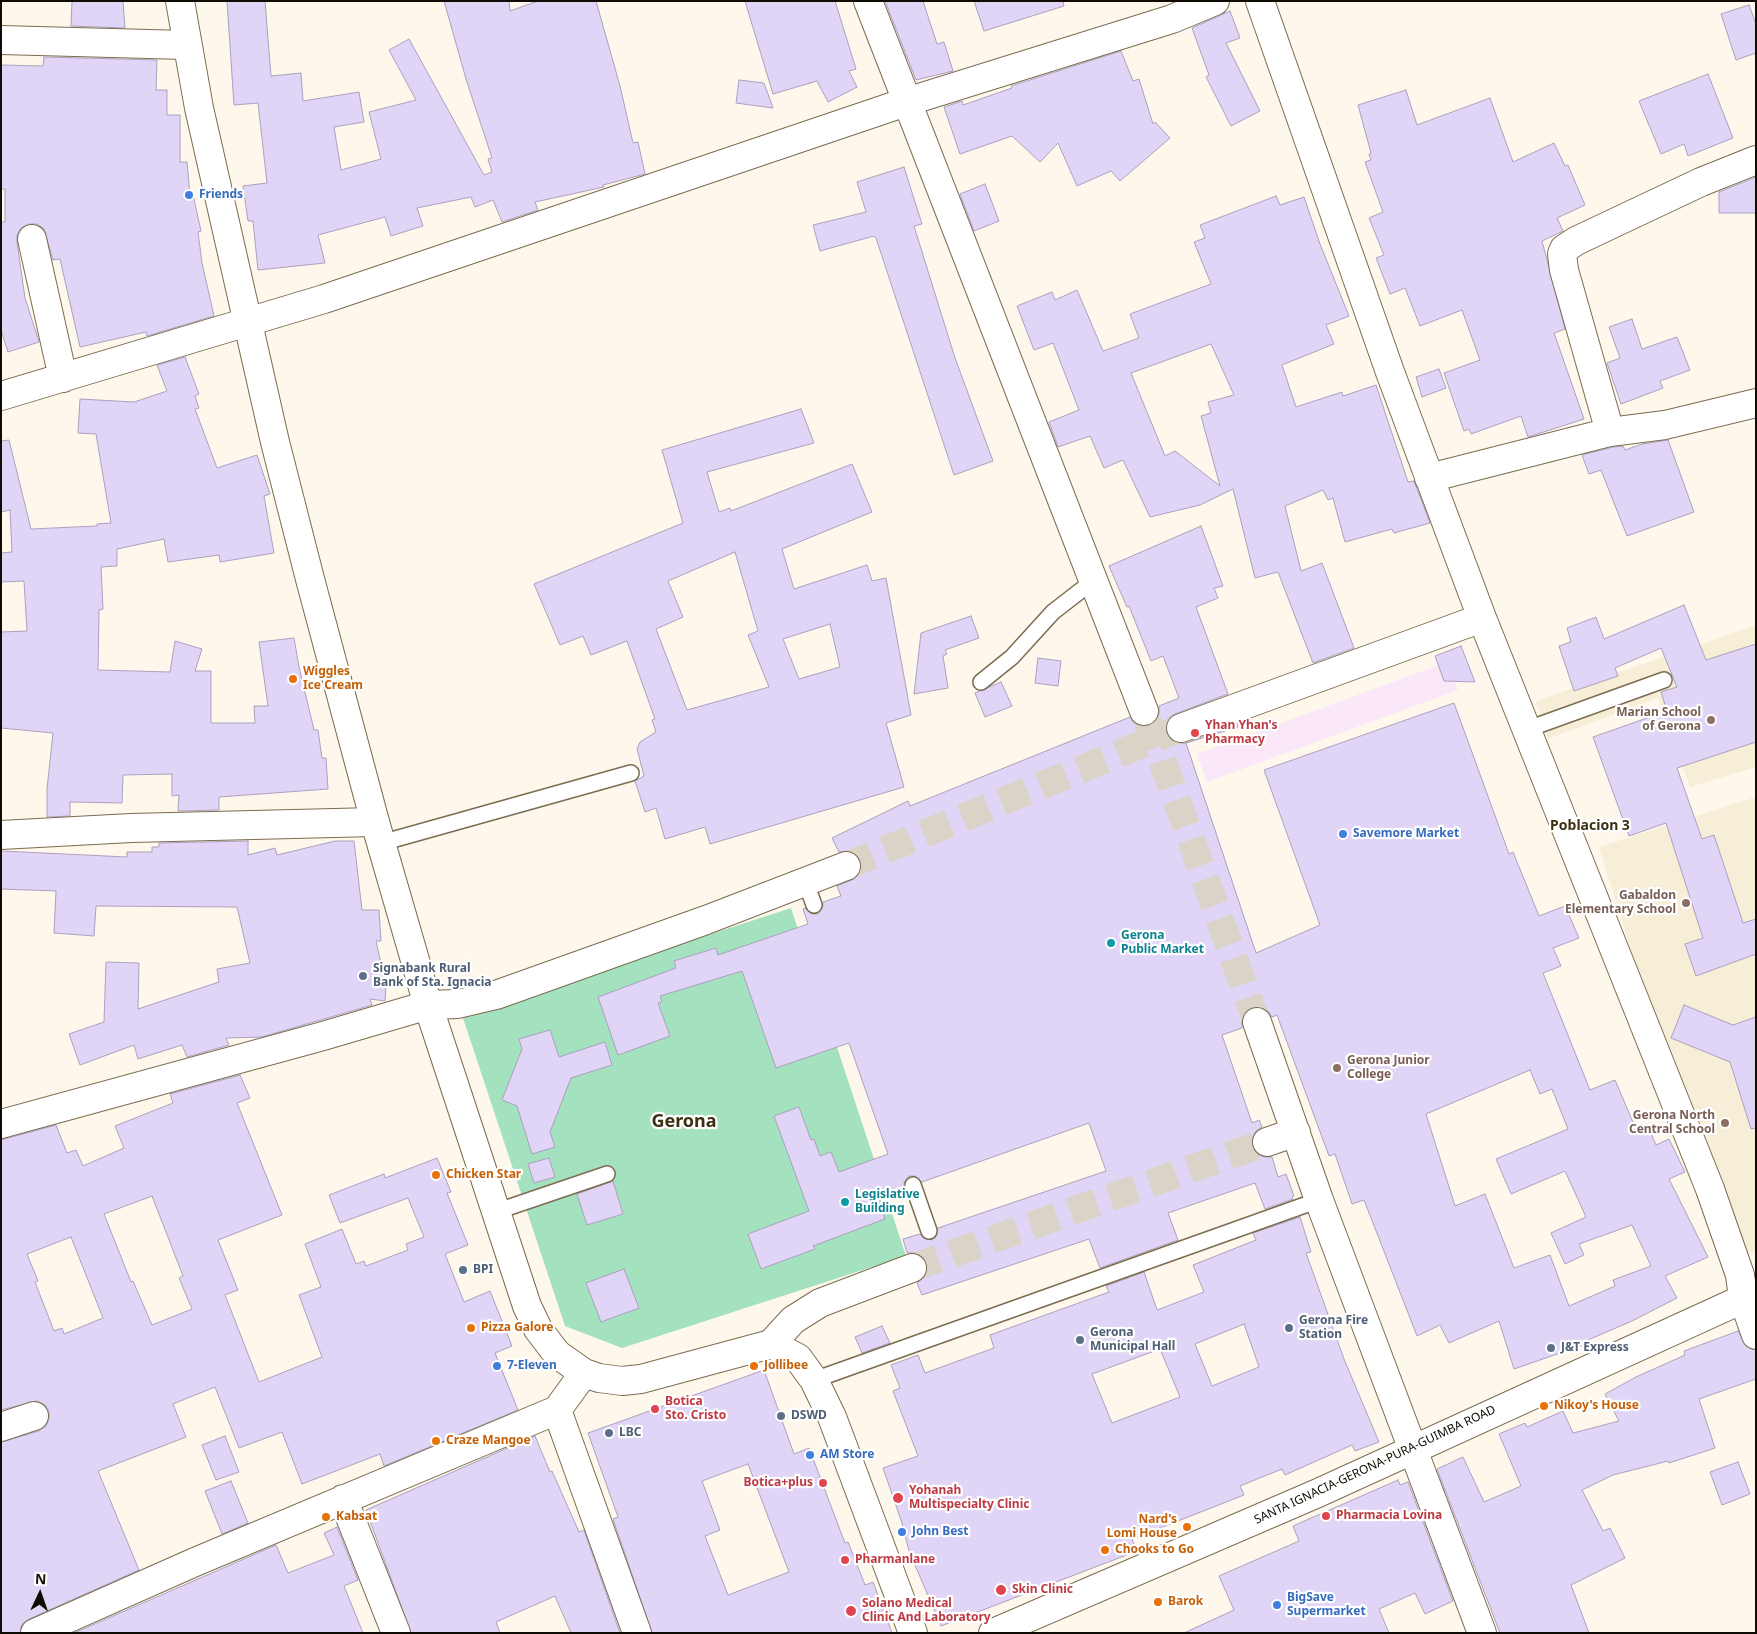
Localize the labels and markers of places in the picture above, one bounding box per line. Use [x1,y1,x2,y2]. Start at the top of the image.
place label: Friends [199,188,243,202]
marker: Friends [183,189,195,201]
place label: Wiggles Ice Cream [303,665,363,693]
marker: Wiggles Ice Cream [287,673,299,685]
place label: Marian School of Gerona [1616,706,1701,734]
marker: Marian School of Gerona [1705,714,1717,726]
place label: Yhan Yhan's Pharmacy [1205,719,1277,747]
marker: Yhan Yhan's Pharmacy [1189,727,1201,739]
place label: Savemore Market [1353,827,1459,841]
marker: Savemore Market [1337,828,1349,840]
place label: Gabaldon Elementary School [1565,889,1676,917]
marker: Gabaldon Elementary School [1680,897,1692,909]
place label: Gerona Public Market [1121,929,1204,957]
marker: Gerona Public Market [1105,937,1117,949]
place label: Signabank Rural Bank of Sta. Ignacia [373,962,491,990]
marker: Signabank Rural Bank of Sta. Ignacia [357,970,369,982]
place label: Gerona Junior College [1347,1054,1430,1082]
marker: Gerona Junior College [1331,1062,1343,1074]
place label: Gerona North Central School [1629,1109,1715,1137]
marker: Gerona North Central School [1719,1117,1731,1129]
place label: Chicken Star [446,1168,521,1182]
marker: Chicken Star [430,1169,442,1181]
place label: Legislative Building [855,1188,920,1216]
marker: Legislative Building [839,1196,851,1208]
place label: BPI [473,1263,493,1277]
marker: BPI [457,1264,469,1276]
place label: Gerona Fire Station [1299,1314,1368,1342]
place label: Pizza Galore [481,1321,553,1335]
marker: Pizza Galore [465,1322,477,1334]
marker: Gerona Fire Station [1283,1322,1295,1334]
place label: Gerona Municipal Hall [1090,1326,1175,1354]
marker: Gerona Municipal Hall [1074,1334,1086,1346]
place label: J&T Express [1561,1341,1629,1355]
marker: J&T Express [1545,1342,1557,1354]
place label: 7-Eleven [507,1359,557,1373]
place label: Jollibee [764,1359,808,1373]
marker: 7-Eleven [491,1360,503,1372]
marker: Jollibee [748,1360,760,1372]
place label: Botica Sto. Cristo [665,1395,726,1423]
place label: Nikoy's House [1554,1399,1639,1413]
marker: Nikoy's House [1538,1400,1550,1412]
marker: Botica Sto. Cristo [649,1403,661,1415]
place label: DSWD [791,1409,827,1423]
marker: DSWD [775,1410,787,1422]
place label: LBC [619,1426,641,1440]
marker: LBC [603,1427,615,1439]
place label: Craze Mangoe [446,1434,531,1448]
marker: Craze Mangoe [430,1435,442,1447]
place label: AM Store [820,1448,874,1462]
marker: AM Store [804,1449,816,1461]
place label: Botica+plus [743,1476,813,1490]
marker: Botica+plus [817,1477,829,1489]
place label: Yohanah Multispecialty Clinic [909,1484,1029,1512]
marker: Yohanah Multispecialty Clinic [891,1491,905,1505]
place label: Pharmacia Lovina [1336,1509,1442,1523]
place label: Kabsat [336,1510,377,1524]
marker: Pharmacia Lovina [1320,1510,1332,1522]
marker: Kabsat [320,1511,332,1523]
place label: Nard's Lomi House [1107,1513,1177,1541]
marker: Nard's Lomi House [1181,1521,1193,1533]
place label: John Best [912,1525,969,1539]
marker: John Best [896,1526,908,1538]
place label: Chooks to Go [1115,1543,1194,1557]
marker: Chooks to Go [1099,1544,1111,1556]
place label: Pharmanlane [855,1553,935,1567]
marker: Pharmanlane [839,1554,851,1566]
marker: Skin Clinic [994,1583,1008,1597]
place label: Skin Clinic [1012,1583,1073,1597]
place label: BigSave Supermarket [1287,1591,1366,1619]
place label: Barok [1168,1595,1203,1609]
marker: Barok [1152,1596,1164,1608]
place label: Solano Medical Clinic And Laboratory [862,1597,991,1625]
marker: BigSave Supermarket [1271,1599,1283,1611]
marker: Solano Medical Clinic And Laboratory [844,1604,858,1618]

